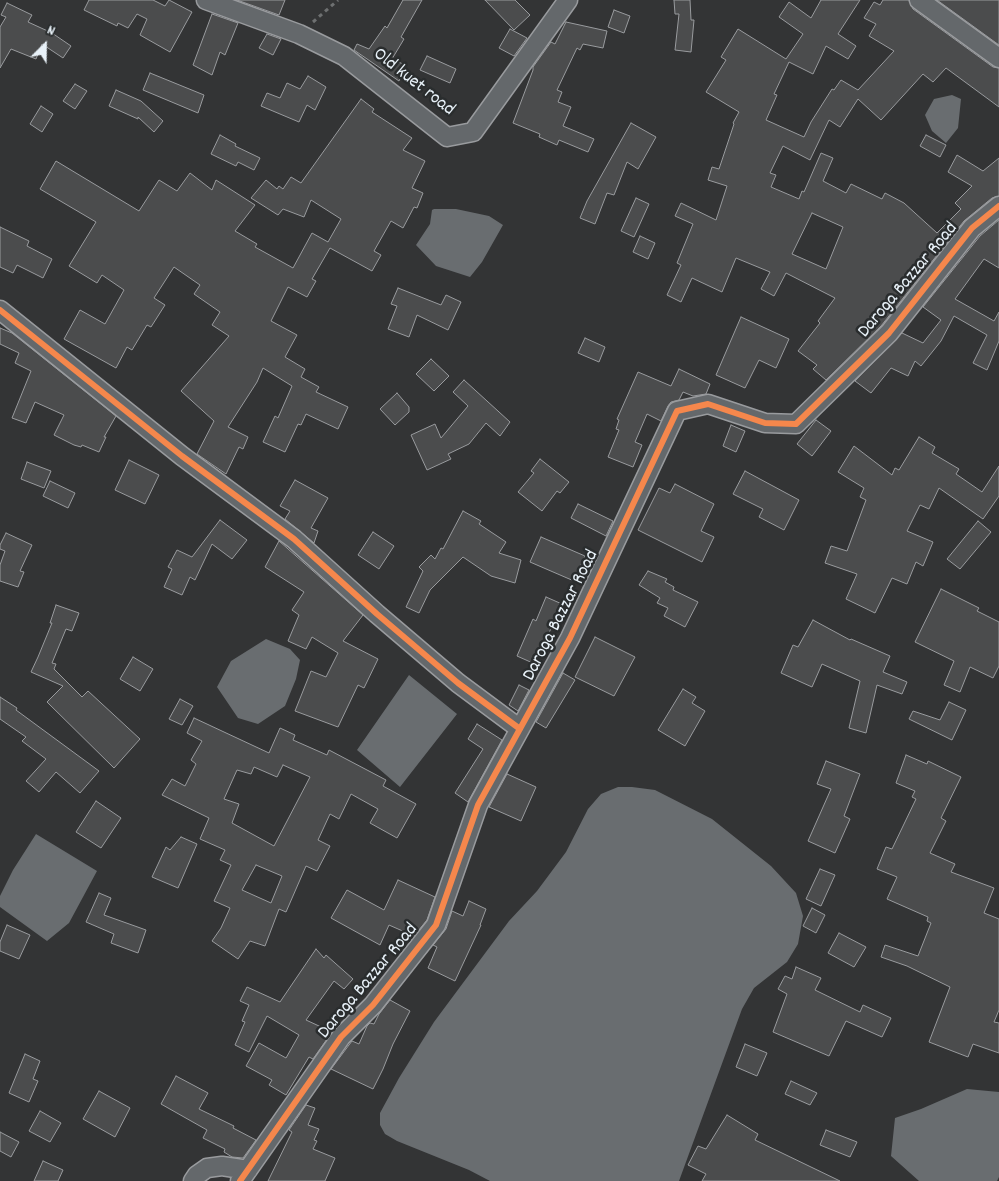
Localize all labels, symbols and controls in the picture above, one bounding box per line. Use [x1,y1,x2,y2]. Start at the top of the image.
north arrow [20,20,70,70]
text: N [44,21,58,42]
street label: Old kuet road [367,44,459,122]
street label: Daroga Bazzar Road [854,219,964,343]
street label: Daroga Bazzar Road [519,547,605,685]
street label: Daroga Bazzar Road [314,920,424,1044]

